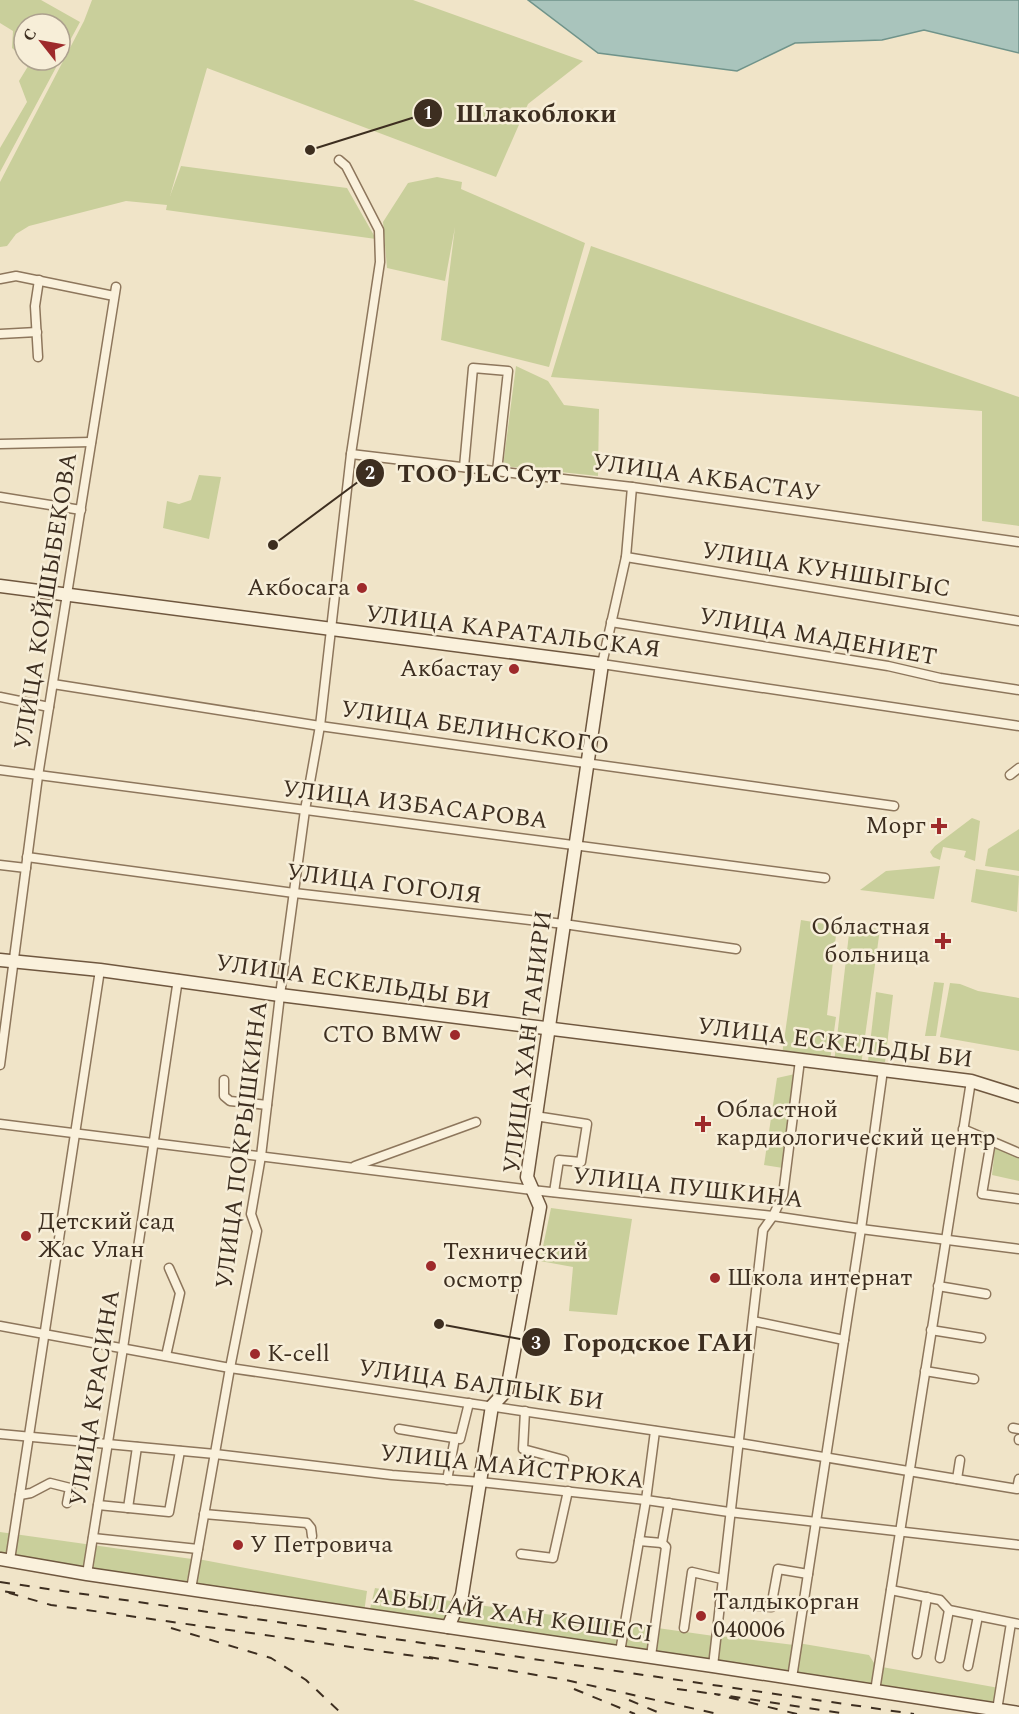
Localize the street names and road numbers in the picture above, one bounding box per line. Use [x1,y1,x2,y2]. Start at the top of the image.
street label: УЛИЦА АКБАСТАУ [590,444,822,512]
street label: УЛИЦА КОЙШЫБЕКОВА [5,450,87,752]
street label: УЛИЦА КУНШЫГЫС [699,533,953,607]
street label: УЛИЦА КАРАТАЛЬСКАЯ [363,596,663,668]
street label: УЛИЦА МАДЕНИЕТ [696,598,940,676]
street label: УЛИЦА БЕЛИНСКОГО [338,691,612,765]
street label: УЛИЦА ИЗБАСАРОВА [280,771,550,839]
street label: УЛИЦА ГОГОЛЯ [284,854,484,914]
street label: УЛИЦА ХАН ТАНИРИ [494,908,562,1176]
street label: УЛИЦА ЕСКЕЛЬДЫ БИ [213,945,493,1019]
street label: УЛИЦА ПОКРЫШКИНА [207,999,277,1291]
street label: УЛИЦА ЕСКЕЛЬДЫ БИ [695,1008,975,1078]
street label: УЛИЦА ПУШКИНА [571,1158,805,1218]
street label: УЛИЦА КРАСИНА [60,1287,130,1509]
street label: УЛИЦА БАЛПЫК БИ [356,1350,606,1420]
street label: УЛИЦА МАЙСТРЮКА [378,1435,646,1499]
street label: АБЫЛАЙ ХАН КӨШЕСІ [371,1578,655,1652]

